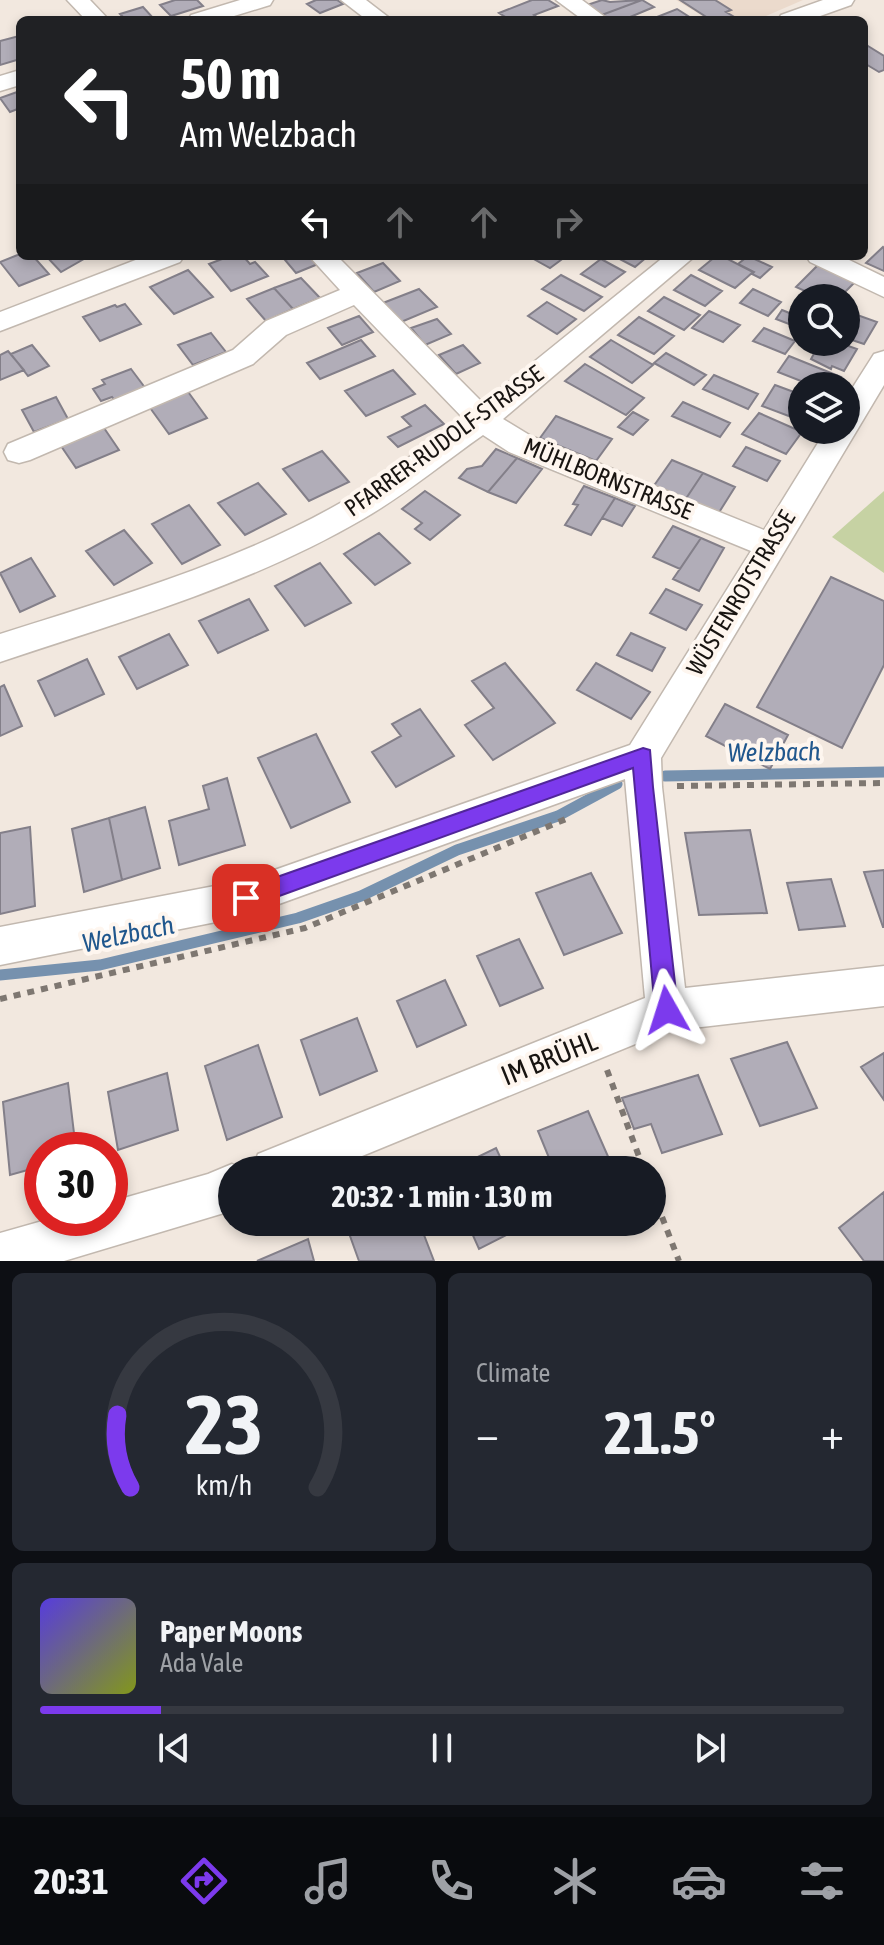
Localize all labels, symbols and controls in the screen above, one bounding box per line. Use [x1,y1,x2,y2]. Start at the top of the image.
text: 50 m [180,47,281,111]
icon: left [48,48,152,152]
text: Am Welzbach [180,113,357,155]
icon: left [294,200,338,244]
icon: ahead [378,200,422,244]
icon: ahead [462,200,506,244]
icon: right [546,200,590,244]
map controls [788,284,860,444]
button: search [788,284,860,356]
street label: PFARRER-RUDOLF-STRASSE [339,360,548,522]
button: layers [788,372,860,444]
street label: MÜHLBORNSTRASSE [520,432,697,525]
street label: WÜSTENROTSTRASSE [681,506,800,680]
water label: Welzbach [727,736,821,768]
pin [212,864,280,932]
icon: arrive [224,876,268,920]
water label: Welzbach [80,910,177,958]
position arrow [625,968,709,1052]
street label: IM BRÜHL [496,1024,602,1092]
speed limit sign: 30 [24,1132,128,1236]
text: 20:32 · 1 min · 130 m [332,1179,552,1213]
text: Climate [476,1358,550,1388]
text: 23 [185,1376,263,1472]
text: 21.5° [604,1398,716,1467]
text: − [476,1408,499,1458]
text: + [821,1408,844,1458]
text: km/h [196,1468,252,1501]
text: Paper Moons [160,1614,302,1648]
text: Ada Vale [160,1648,243,1678]
icon: previous [152,1726,196,1770]
icon: pause [420,1726,464,1770]
icon: next [688,1726,732,1770]
icon: directions [176,1853,232,1909]
icon: music [300,1853,356,1909]
icon: phone [423,1853,479,1909]
icon: climate [547,1853,603,1909]
icon: car [671,1853,727,1909]
icon: filters [794,1853,850,1909]
text: 20:31 [34,1860,109,1902]

